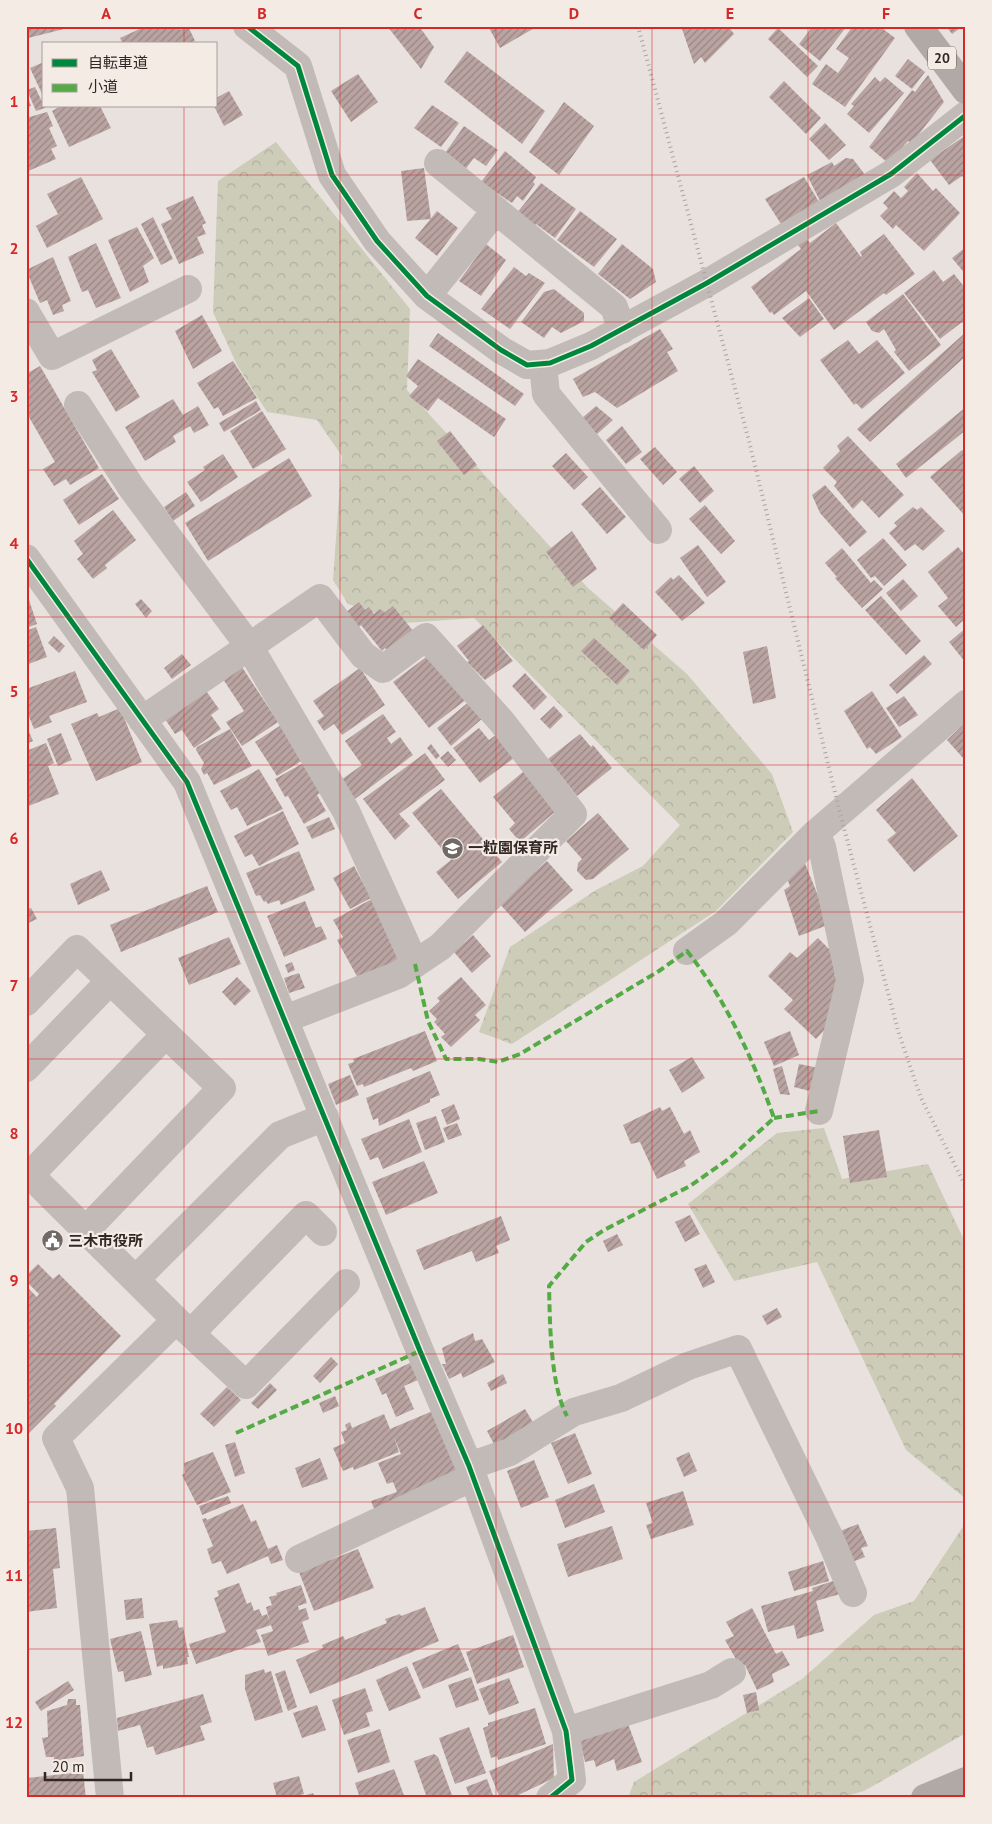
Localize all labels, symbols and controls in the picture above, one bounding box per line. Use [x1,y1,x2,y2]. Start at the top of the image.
text: A [101,3,111,23]
text: B [257,3,267,23]
text: C [414,3,423,23]
text: D [569,3,579,23]
text: E [726,3,734,23]
text: F [882,3,890,23]
legend [42,42,218,108]
road number: 20 [928,46,956,70]
text: 自転車道 [88,53,148,72]
text: 小道 [88,77,118,96]
text: 1 [9,91,19,111]
text: 2 [9,238,19,258]
text: 3 [9,386,19,406]
text: 4 [9,533,19,553]
text: 5 [9,681,19,701]
text: 6 [9,828,19,848]
school or university icon: 一粒園保育所 [440,836,464,860]
place label: 一粒園保育所 [468,838,558,857]
text: 7 [9,975,19,995]
text: 8 [9,1123,19,1143]
public building icon: 三木市役所 [40,1229,64,1253]
place label: 三木市役所 [68,1231,143,1250]
text: 9 [9,1270,19,1290]
text: 10 [5,1418,23,1438]
text: 11 [5,1565,23,1585]
text: 12 [5,1712,23,1732]
scale bar [45,1749,131,1781]
text: 20 m [52,1757,85,1776]

